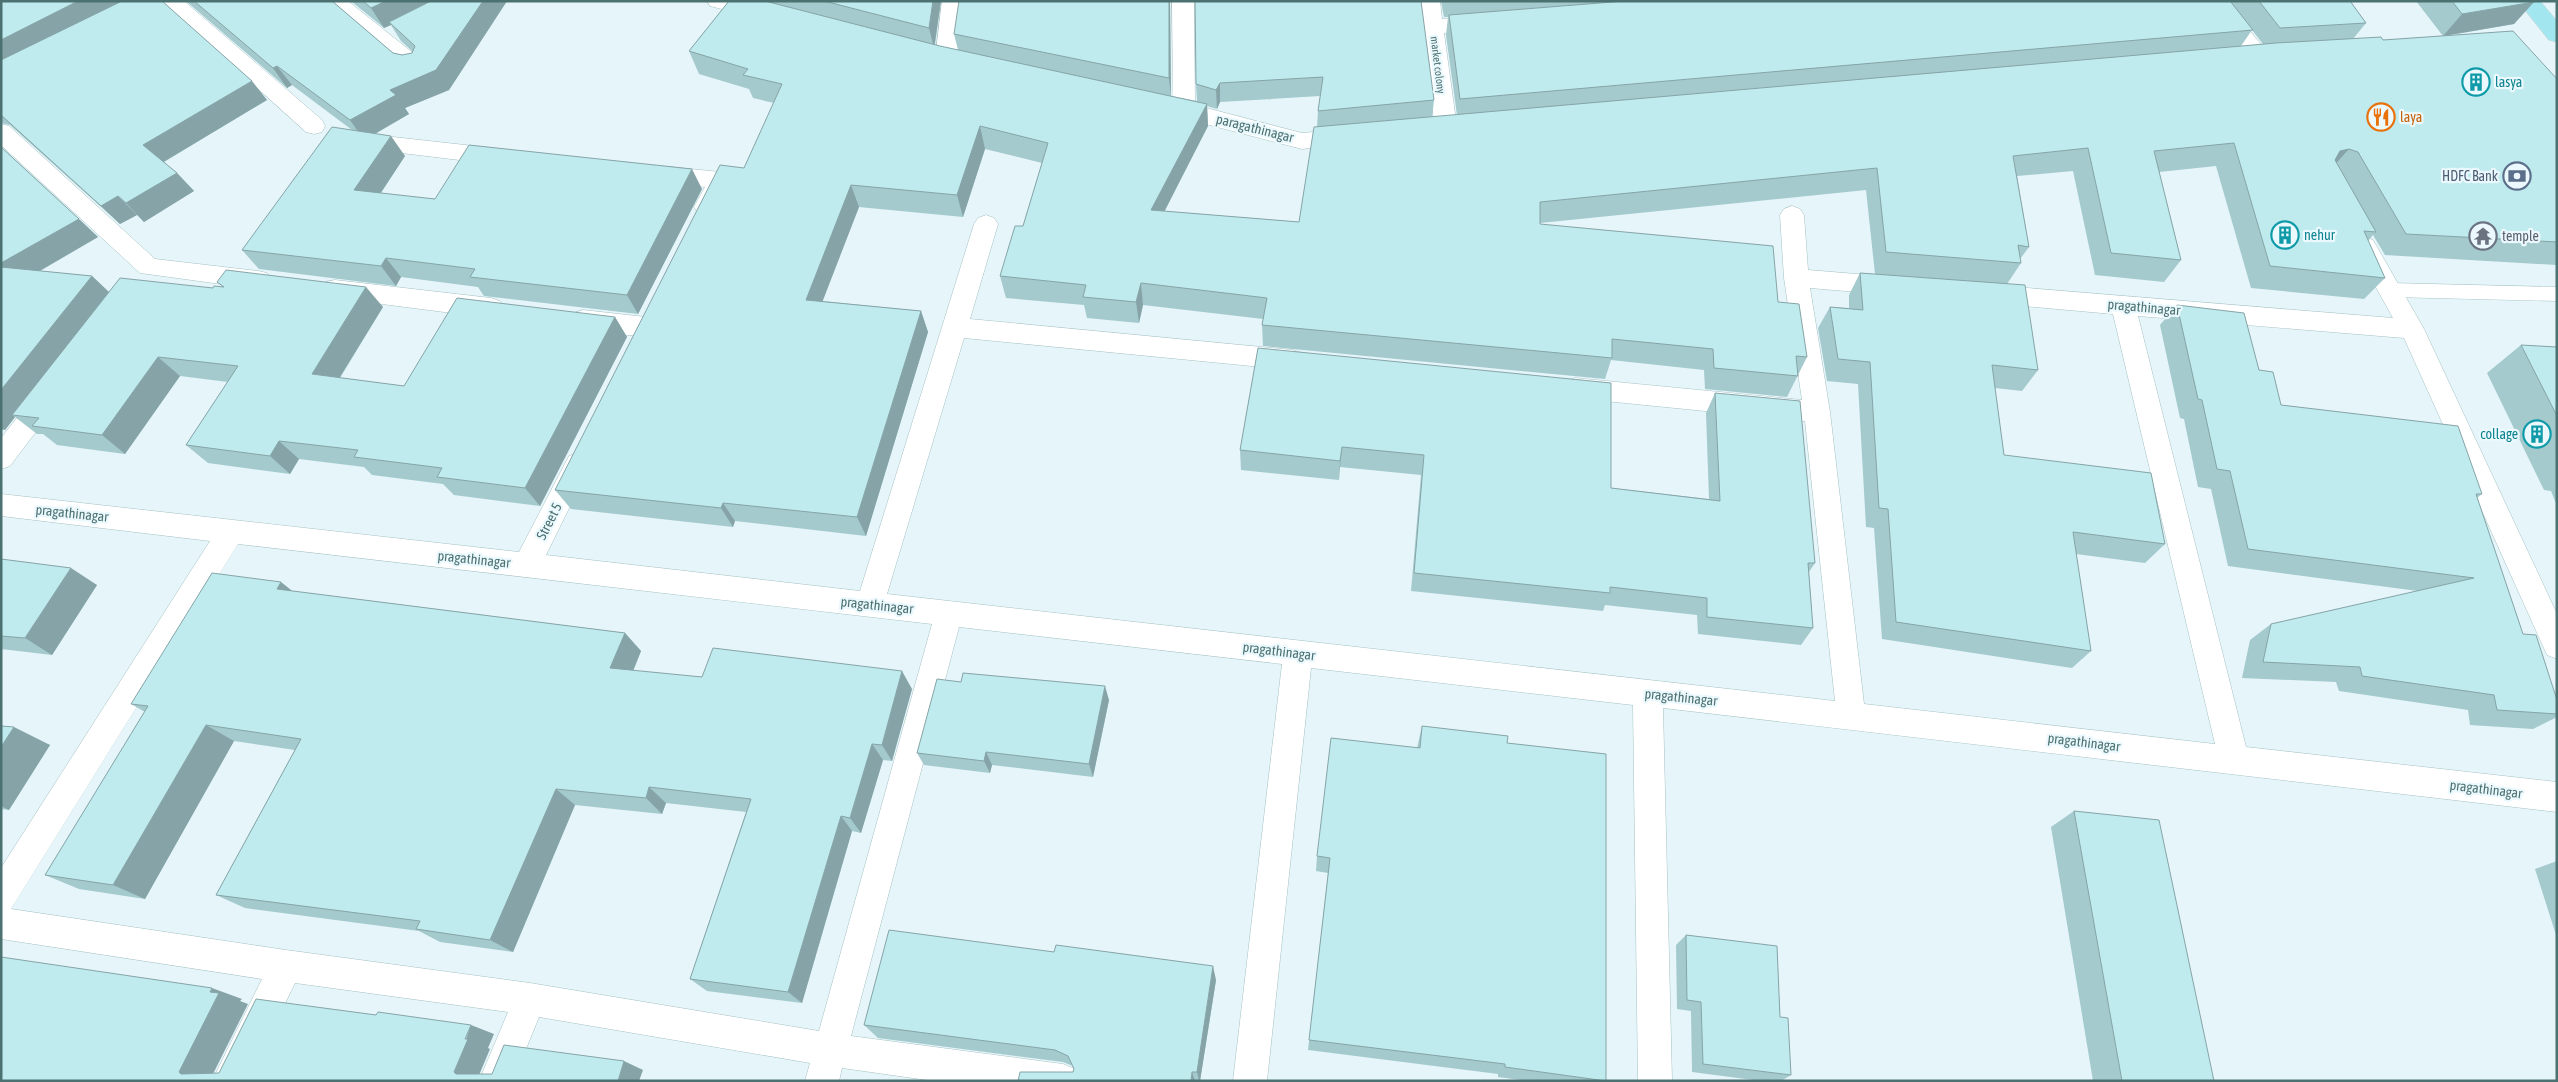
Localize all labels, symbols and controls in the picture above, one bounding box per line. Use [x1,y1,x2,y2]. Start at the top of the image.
street label: market colony [1429,36,1448,95]
building icon: lasya [2461,67,2491,97]
place label: lasya [2495,74,2522,90]
restaurant icon: laya [2366,102,2396,132]
place label: laya [2400,109,2422,125]
street label: paragathinagar [1215,111,1296,146]
bank icon: HDFC Bank [2502,161,2532,191]
place label: HDFC Bank [2442,168,2498,184]
building icon: nehur [2270,220,2300,250]
temple icon: temple [2468,221,2498,251]
place label: nehur [2304,227,2336,243]
place label: temple [2502,228,2539,244]
street label: pragathinagar [2107,296,2182,318]
building icon: collage [2522,419,2552,449]
place label: collage [2480,426,2518,442]
street label: Street 5 [533,500,565,542]
street label: pragathinagar [35,501,110,525]
street label: pragathinagar [437,547,512,571]
street label: pragathinagar [840,593,915,617]
street label: pragathinagar [1242,639,1317,663]
street label: pragathinagar [1644,685,1719,709]
street label: pragathinagar [2047,730,2122,754]
street label: pragathinagar [2449,777,2524,801]

